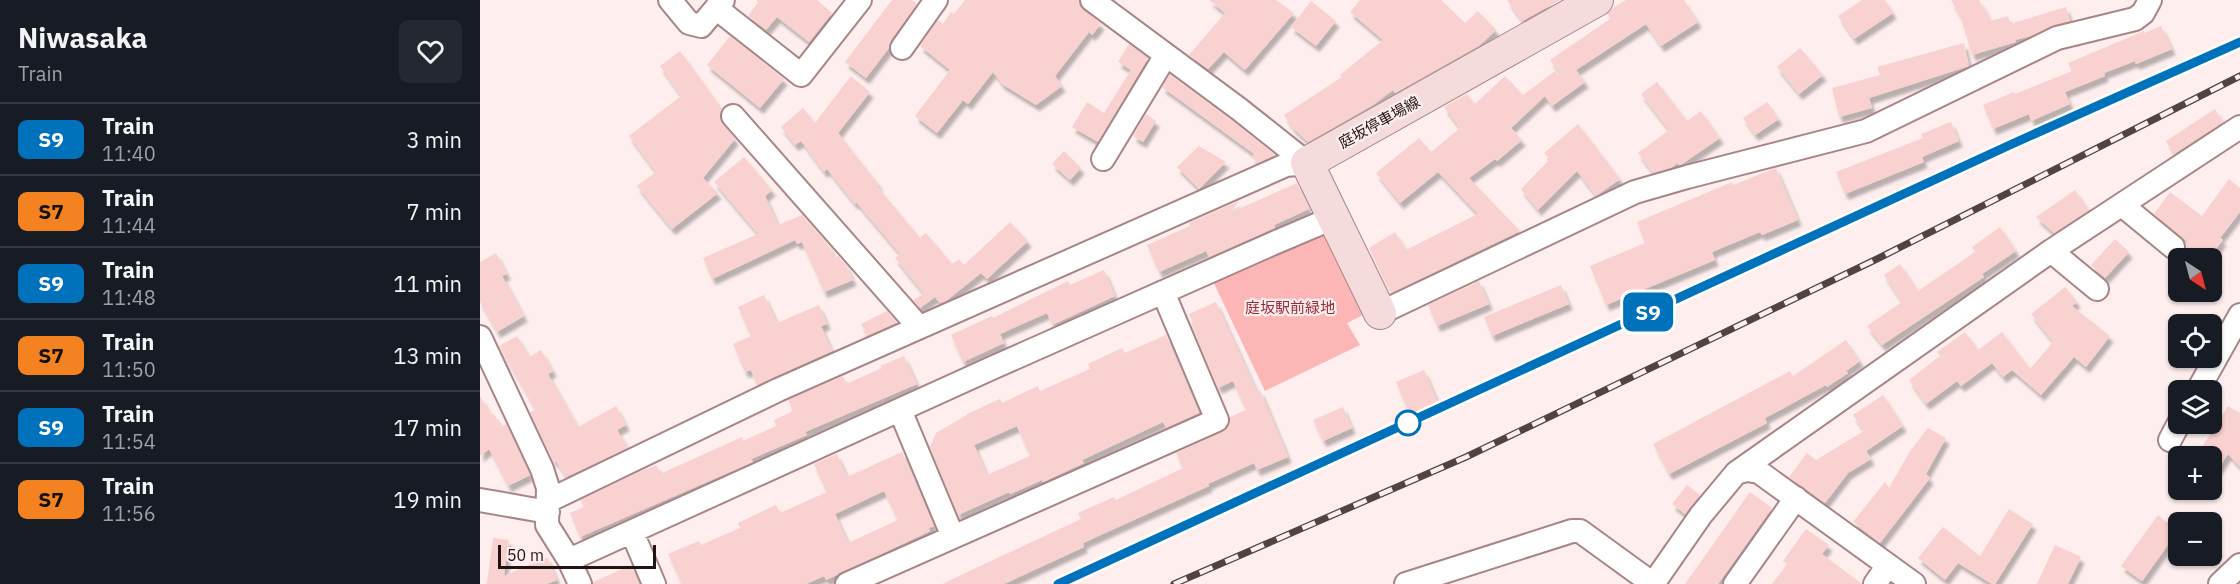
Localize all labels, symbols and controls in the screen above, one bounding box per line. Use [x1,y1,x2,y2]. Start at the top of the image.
text: Niwasaka [18,19,148,56]
button: heart [399,20,462,83]
text: Train [18,60,63,87]
street label: 庭坂停車場線 [1335,92,1423,152]
text: Train [102,111,154,140]
text: S9 [38,125,64,153]
text: 3 min [406,125,462,154]
text: 11:40 [102,140,156,167]
text: Train [102,183,154,212]
text: S7 [38,197,64,225]
text: 7 min [406,197,462,226]
text: 11:44 [102,212,156,239]
north arrow [2168,248,2222,302]
map controls [2168,248,2222,566]
text: Train [102,255,154,284]
text: S9 [38,269,64,297]
text: 11 min [393,269,462,298]
text: 11:48 [102,284,156,311]
line badge: S9 [1621,292,1675,332]
park label: 庭坂駅前緑地 [1245,298,1335,317]
text: S9 [1635,298,1661,326]
button: locate [2168,314,2222,368]
text: Train [102,327,154,356]
text: S7 [38,341,64,369]
text: 13 min [393,341,462,370]
text: 11:50 [102,356,156,383]
button: layers [2168,380,2222,434]
text: Train [102,399,154,428]
unlabelled marker [1395,410,1421,436]
text: S9 [38,413,64,441]
text: 17 min [393,413,462,442]
text: 11:54 [102,428,156,455]
button: + [2168,446,2222,500]
text: Train [102,471,154,500]
text: S7 [38,485,64,513]
text: 19 min [393,485,462,514]
text: 11:56 [102,500,156,527]
button: − [2168,512,2222,566]
scale bar [498,542,656,570]
text: 50 m [507,545,544,565]

